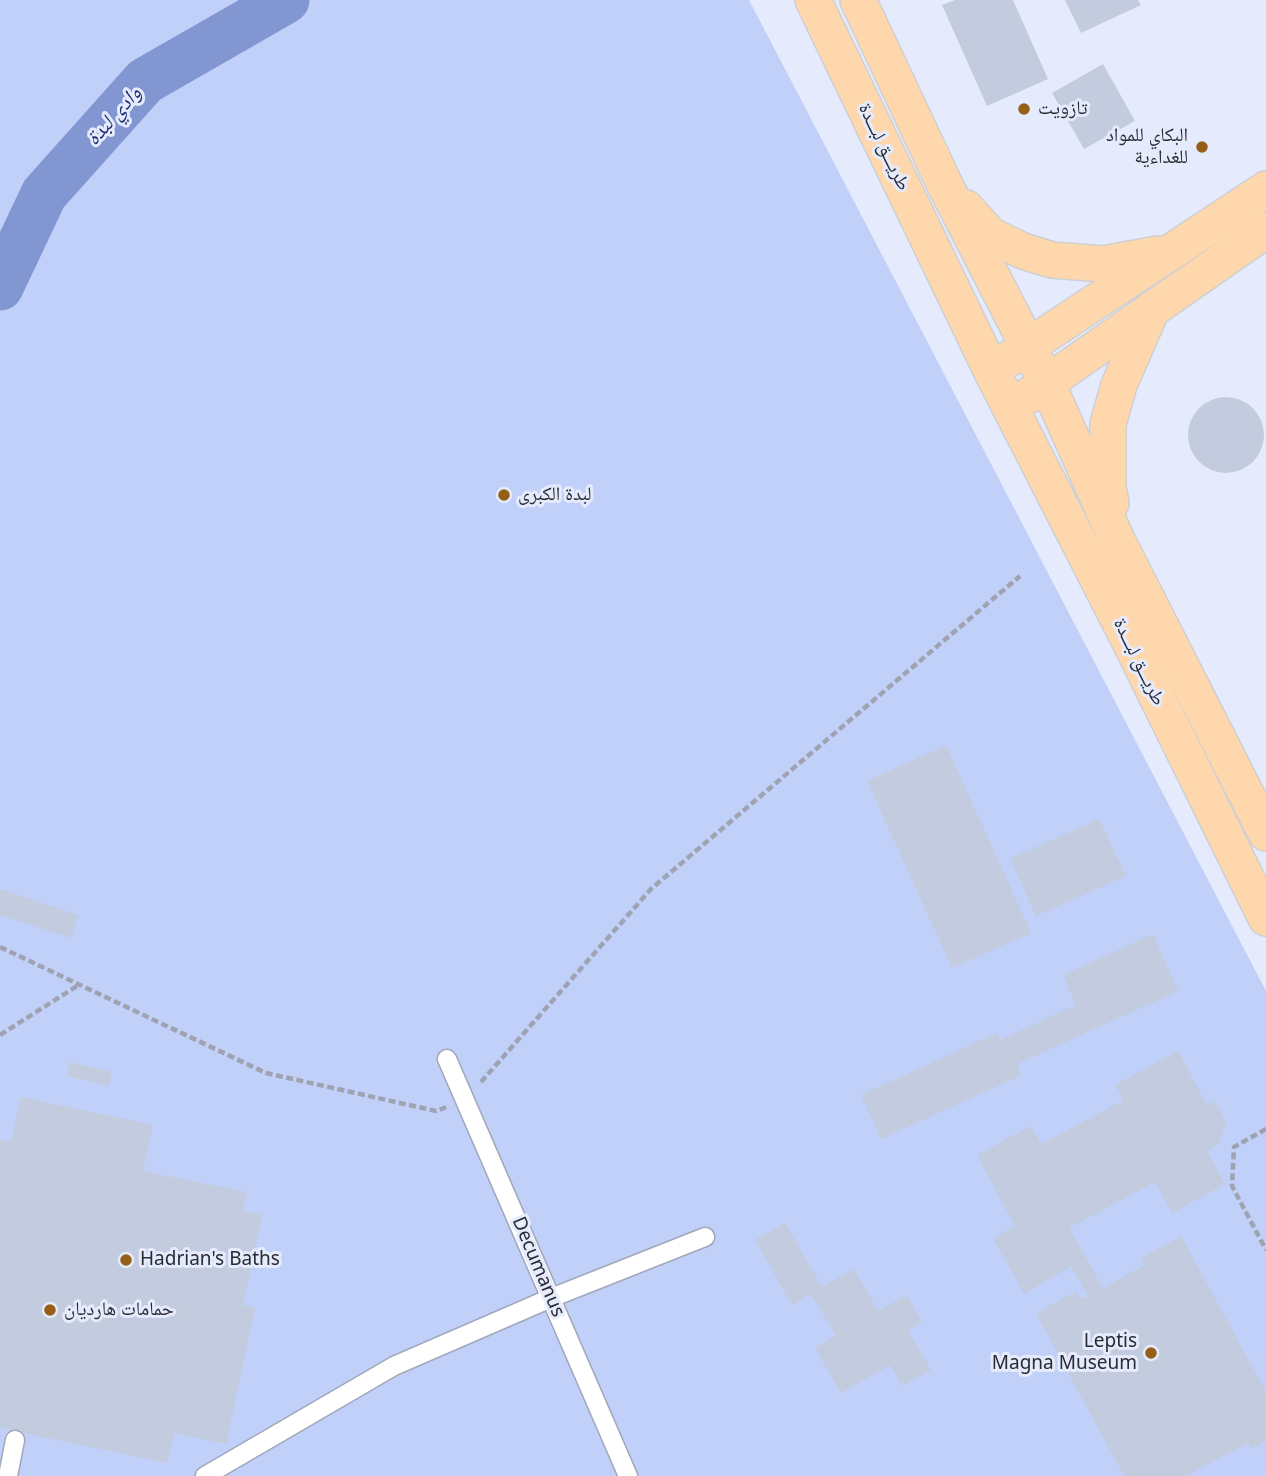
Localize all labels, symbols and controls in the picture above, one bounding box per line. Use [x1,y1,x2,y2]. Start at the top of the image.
water label: وادي لبدة [81,81,147,151]
place label: تازويت [1038,98,1088,120]
street label: طريـــق لبـــدة [853,100,915,194]
marker: تازويت [1016,101,1032,117]
place label: البكاي للمواد للغداءية [1106,125,1188,169]
marker: البكاي للمواد للغداءية [1194,139,1210,155]
place label: لبدة الكبرى [518,484,592,506]
marker: لبدة الكبرى [496,487,512,503]
street label: طريـــق لبـــدة [1108,615,1170,709]
street label: Decumanus [507,1214,569,1320]
place label: Hadrian's Baths [140,1249,280,1271]
marker: Hadrian's Baths [118,1252,134,1268]
place label: حمامات هارديان [64,1299,174,1321]
marker: حمامات هارديان [42,1302,58,1318]
place label: Leptis Magna Museum [992,1331,1137,1375]
marker: Leptis Magna Museum [1143,1345,1159,1361]

